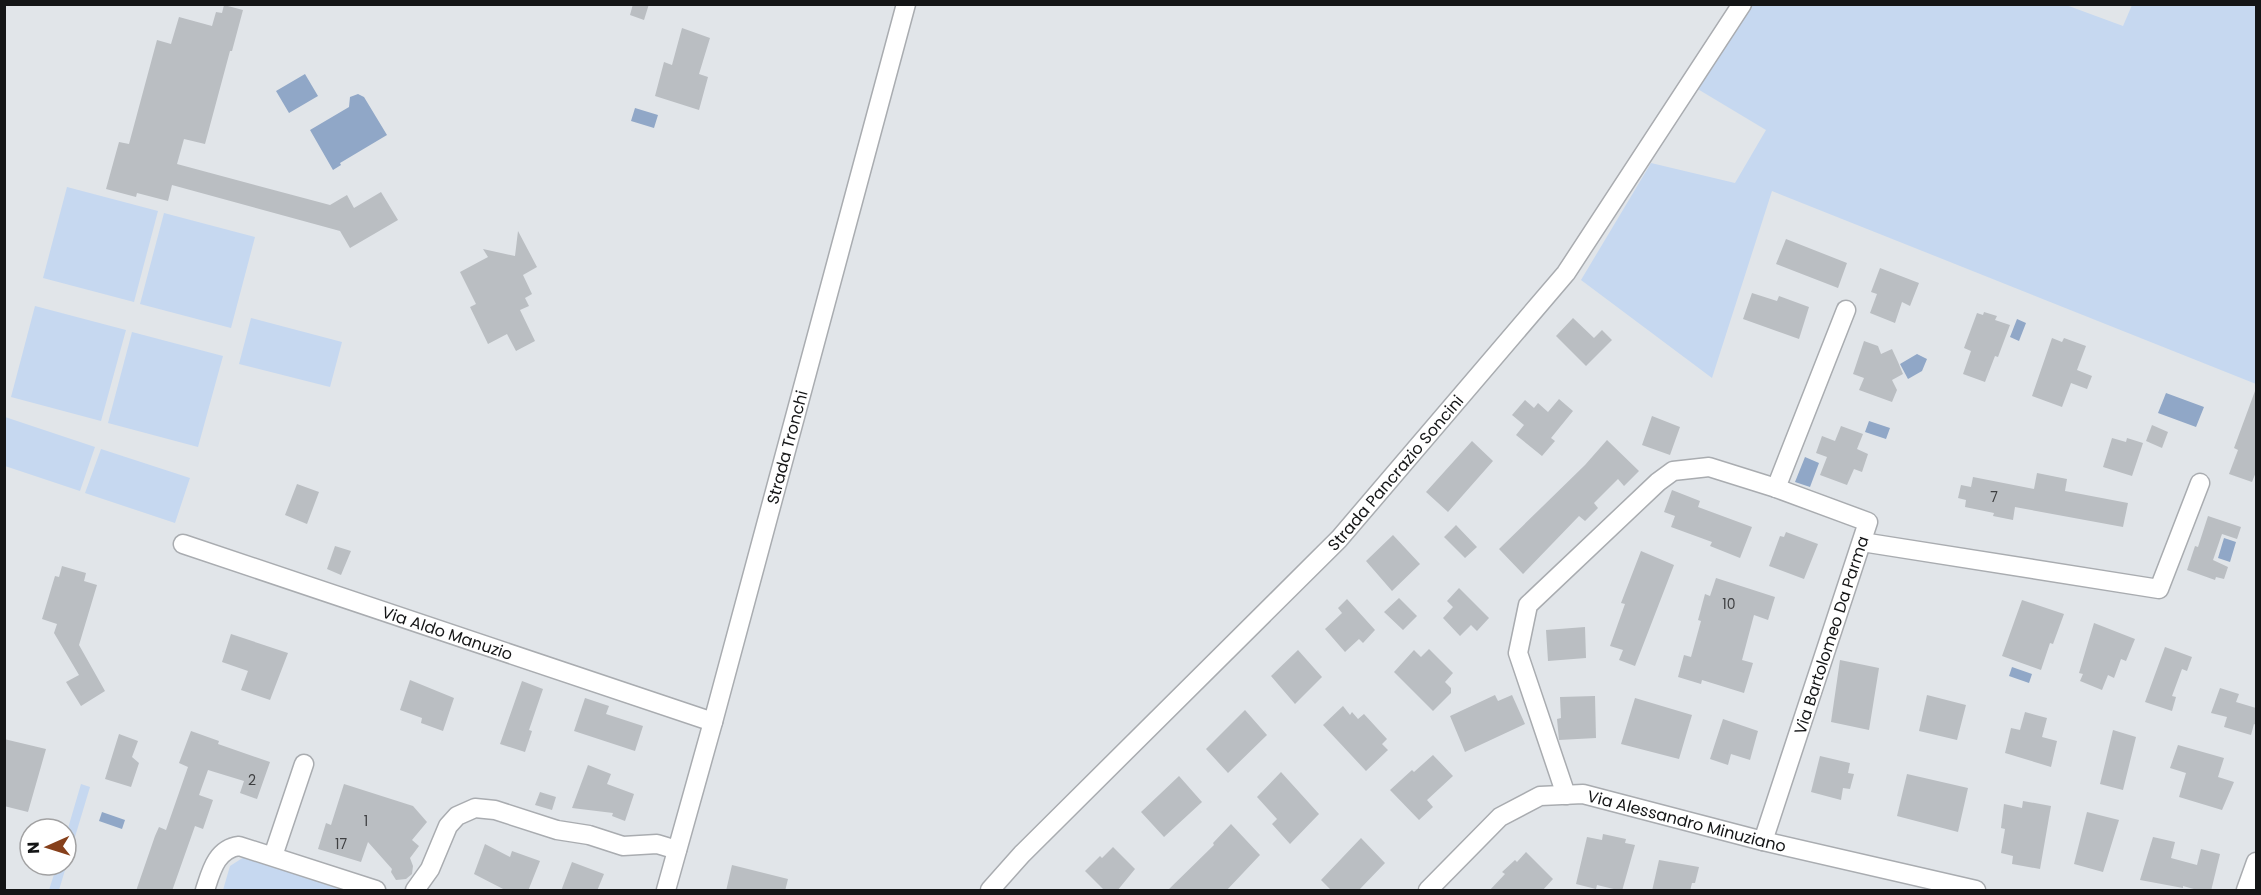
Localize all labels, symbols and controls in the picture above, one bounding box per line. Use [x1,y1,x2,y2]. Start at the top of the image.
street label: Strada Tronchi [761,388,814,507]
street label: Strada Pancrazio Soncini [1323,390,1469,556]
house number: 7 [1990,487,1998,507]
street label: Via Bartolomeo Da Parma [1789,533,1874,737]
house number: 10 [1722,594,1736,614]
street label: Via Aldo Manuzio [379,601,516,666]
house number: 2 [248,770,256,790]
street label: Via Alessandro Minuziano [1585,785,1788,858]
house number: 1 [364,811,368,831]
north arrow [18,817,78,877]
house number: 17 [335,834,347,854]
text: N [22,841,45,854]

